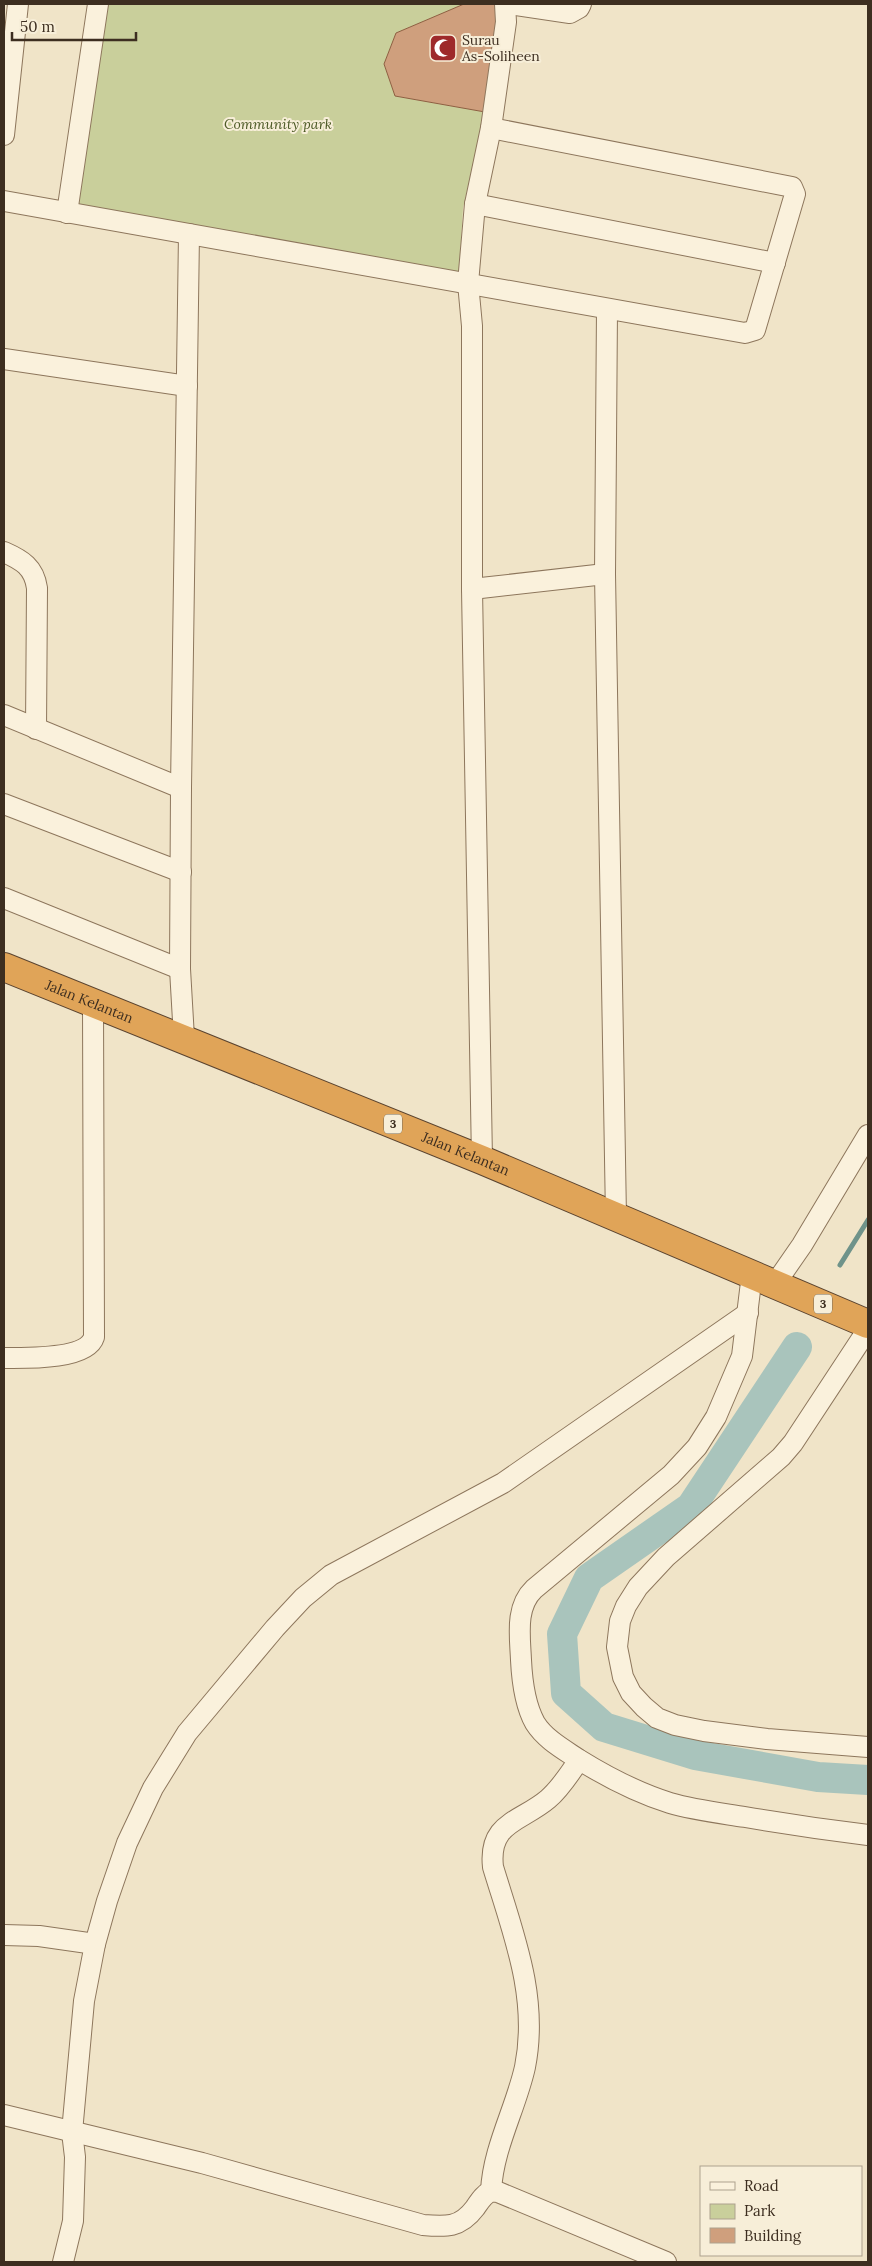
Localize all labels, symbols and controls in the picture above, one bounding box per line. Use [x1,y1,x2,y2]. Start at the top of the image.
scale bar [12,10,136,42]
text: 50 m [20,17,55,36]
place label: Surau As-Soliheen [461,31,540,65]
mosque icon: Surau As-Soliheen [428,33,458,63]
park label: Community park [224,115,332,133]
street label: Jalan Kelantan [42,975,136,1027]
road number: 3 [384,1114,402,1134]
street label: Jalan Kelantan [418,1127,513,1180]
road number: 3 [814,1295,832,1314]
legend [700,2166,862,2256]
text: Road [744,2176,779,2195]
text: Park [744,2201,775,2220]
text: Building [744,2226,802,2245]

